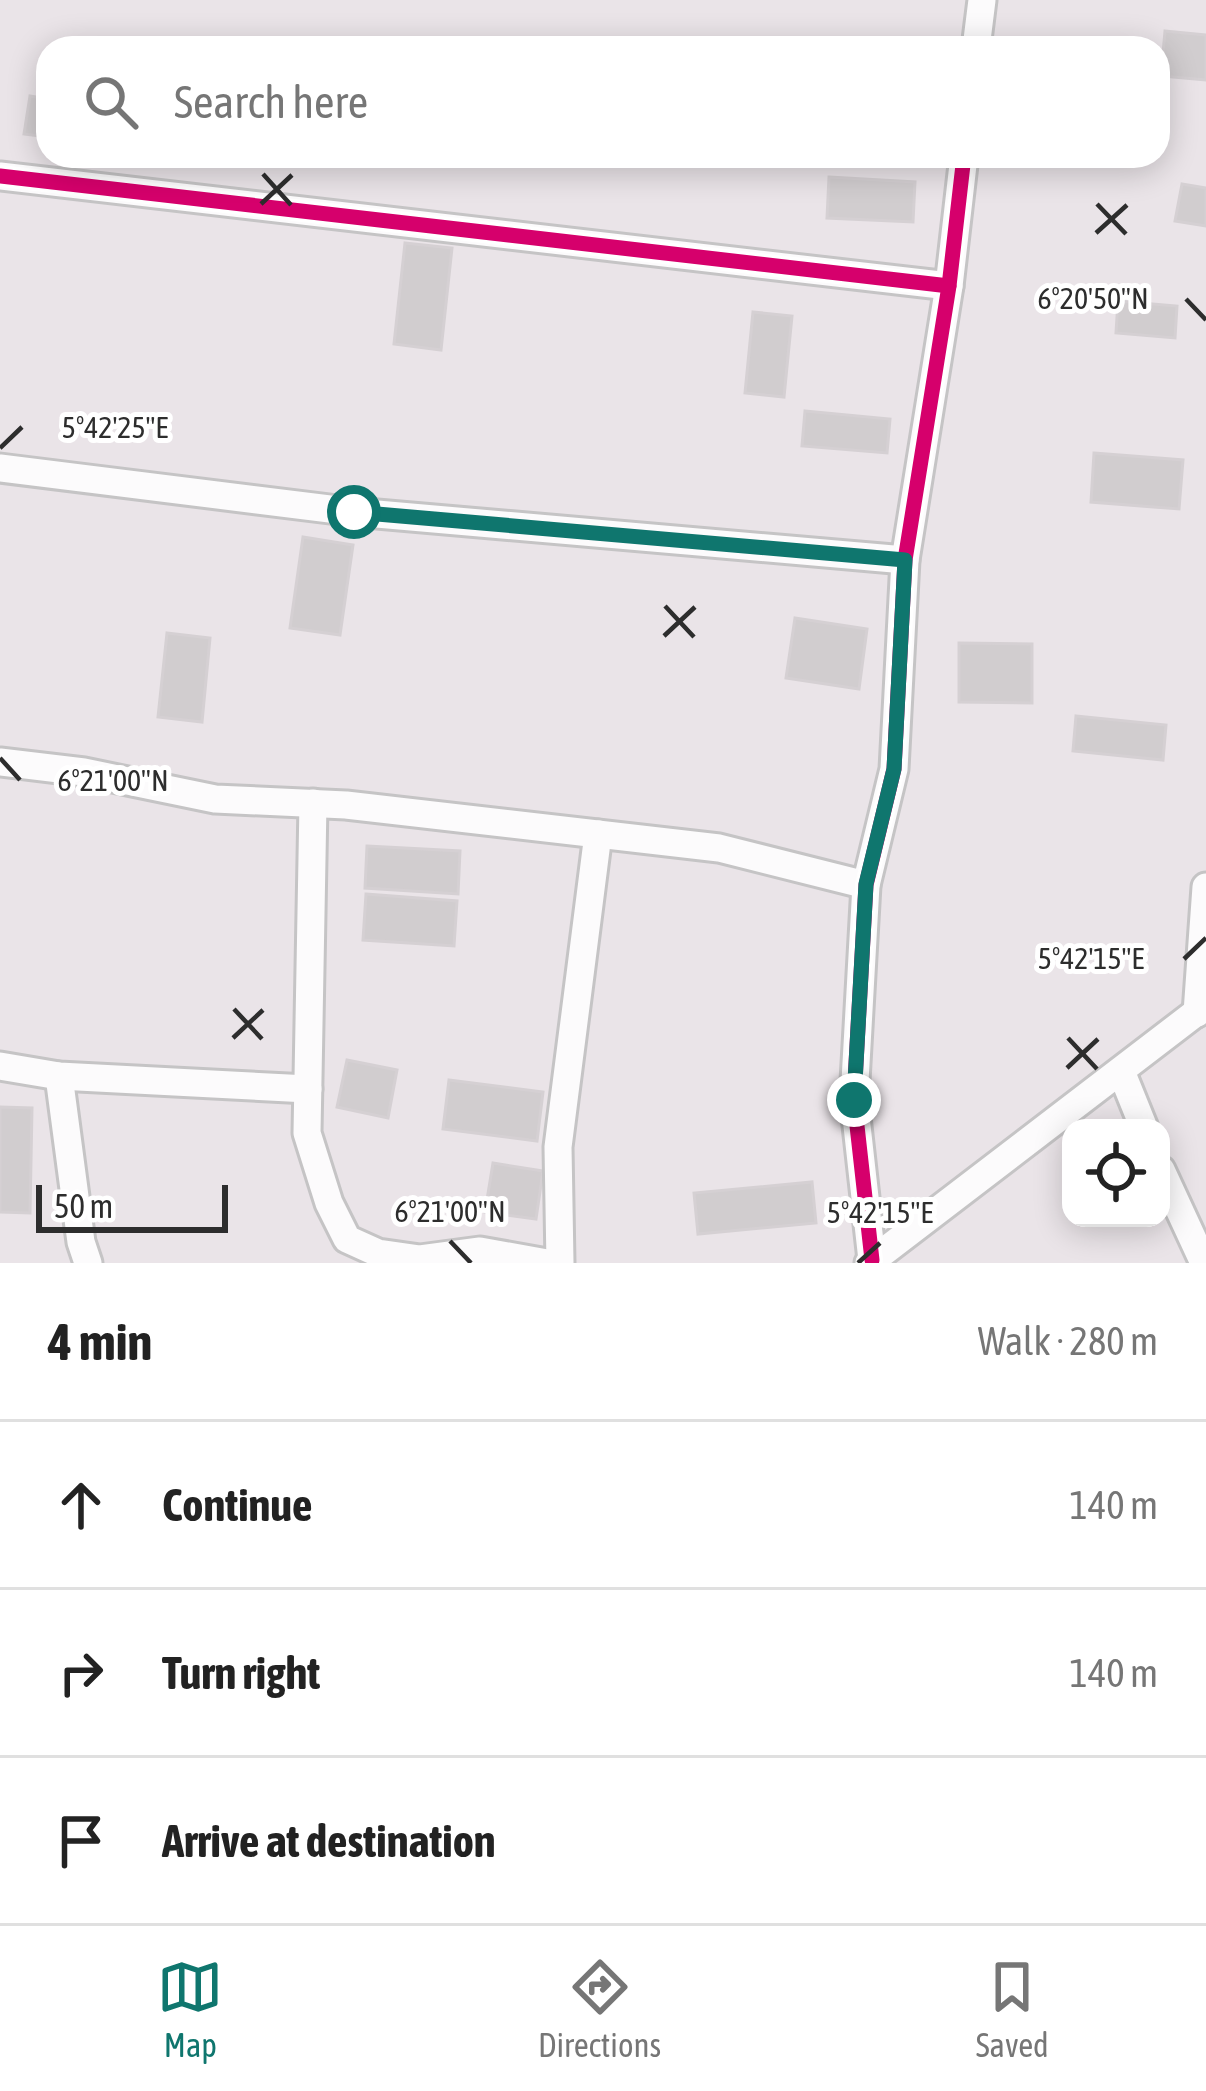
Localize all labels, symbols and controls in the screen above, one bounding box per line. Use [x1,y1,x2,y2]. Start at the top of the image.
search box [36,36,1170,168]
icon: search [78,69,144,135]
text: Search here [174,76,368,128]
text: 6°20'50"N [1037,281,1149,315]
text: 5°42'25"E [62,410,168,444]
route start [327,485,381,539]
text: 6°21'00"N [57,763,169,797]
text: 5°42'15"E [1038,941,1144,975]
route end [827,1073,881,1127]
map controls [1062,1119,1170,1227]
button: locate [1062,1119,1170,1227]
scale bar [36,1179,228,1232]
text: 50 m [54,1187,113,1225]
text: 6°21'00"N [394,1194,506,1228]
text: 5°42'15"E [827,1195,933,1229]
text: 4 min [48,1312,152,1371]
text: Walk · 280 m [978,1319,1158,1363]
icon: ahead [48,1472,114,1538]
text: Continue [162,1479,313,1531]
text: 140 m [1070,1483,1158,1527]
icon: right [48,1640,114,1706]
text: Turn right [162,1647,320,1699]
text: 140 m [1070,1651,1158,1695]
icon: arrive [48,1808,114,1874]
text: Arrive at destination [162,1815,496,1867]
tab: Map [157,1954,223,2064]
tab: Directions [538,1954,661,2064]
tab: Saved [976,1954,1049,2064]

